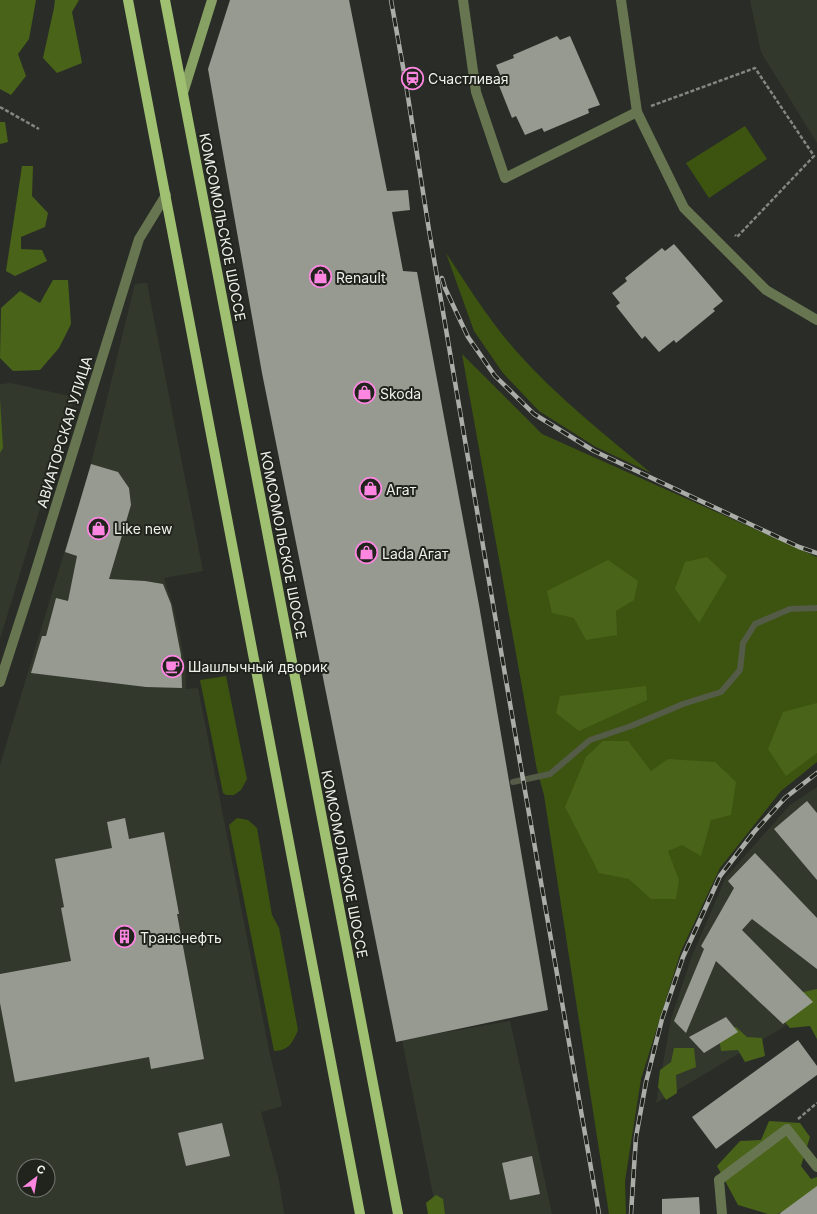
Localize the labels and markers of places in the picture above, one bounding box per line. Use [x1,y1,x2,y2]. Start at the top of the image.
station icon: Счастливая [399,65,425,91]
place label: Счастливая [428,70,509,87]
shop icon: Renault [307,264,333,290]
place label: Renault [336,269,386,286]
shop icon: Skoda [351,380,377,406]
place label: Skoda [380,385,421,402]
shop icon: Агат [358,476,384,502]
place label: Агат [386,481,417,498]
shop icon: Like new [85,515,111,541]
place label: Like new [114,520,172,537]
shop icon: Lada Агат [354,540,380,566]
place label: Lada Агат [382,545,449,562]
cafe icon: Шашлычный дворик [159,653,185,679]
place label: Шашлычный дворик [188,658,328,675]
building icon: Транснефть [111,924,137,950]
place label: Транснефть [140,929,222,946]

